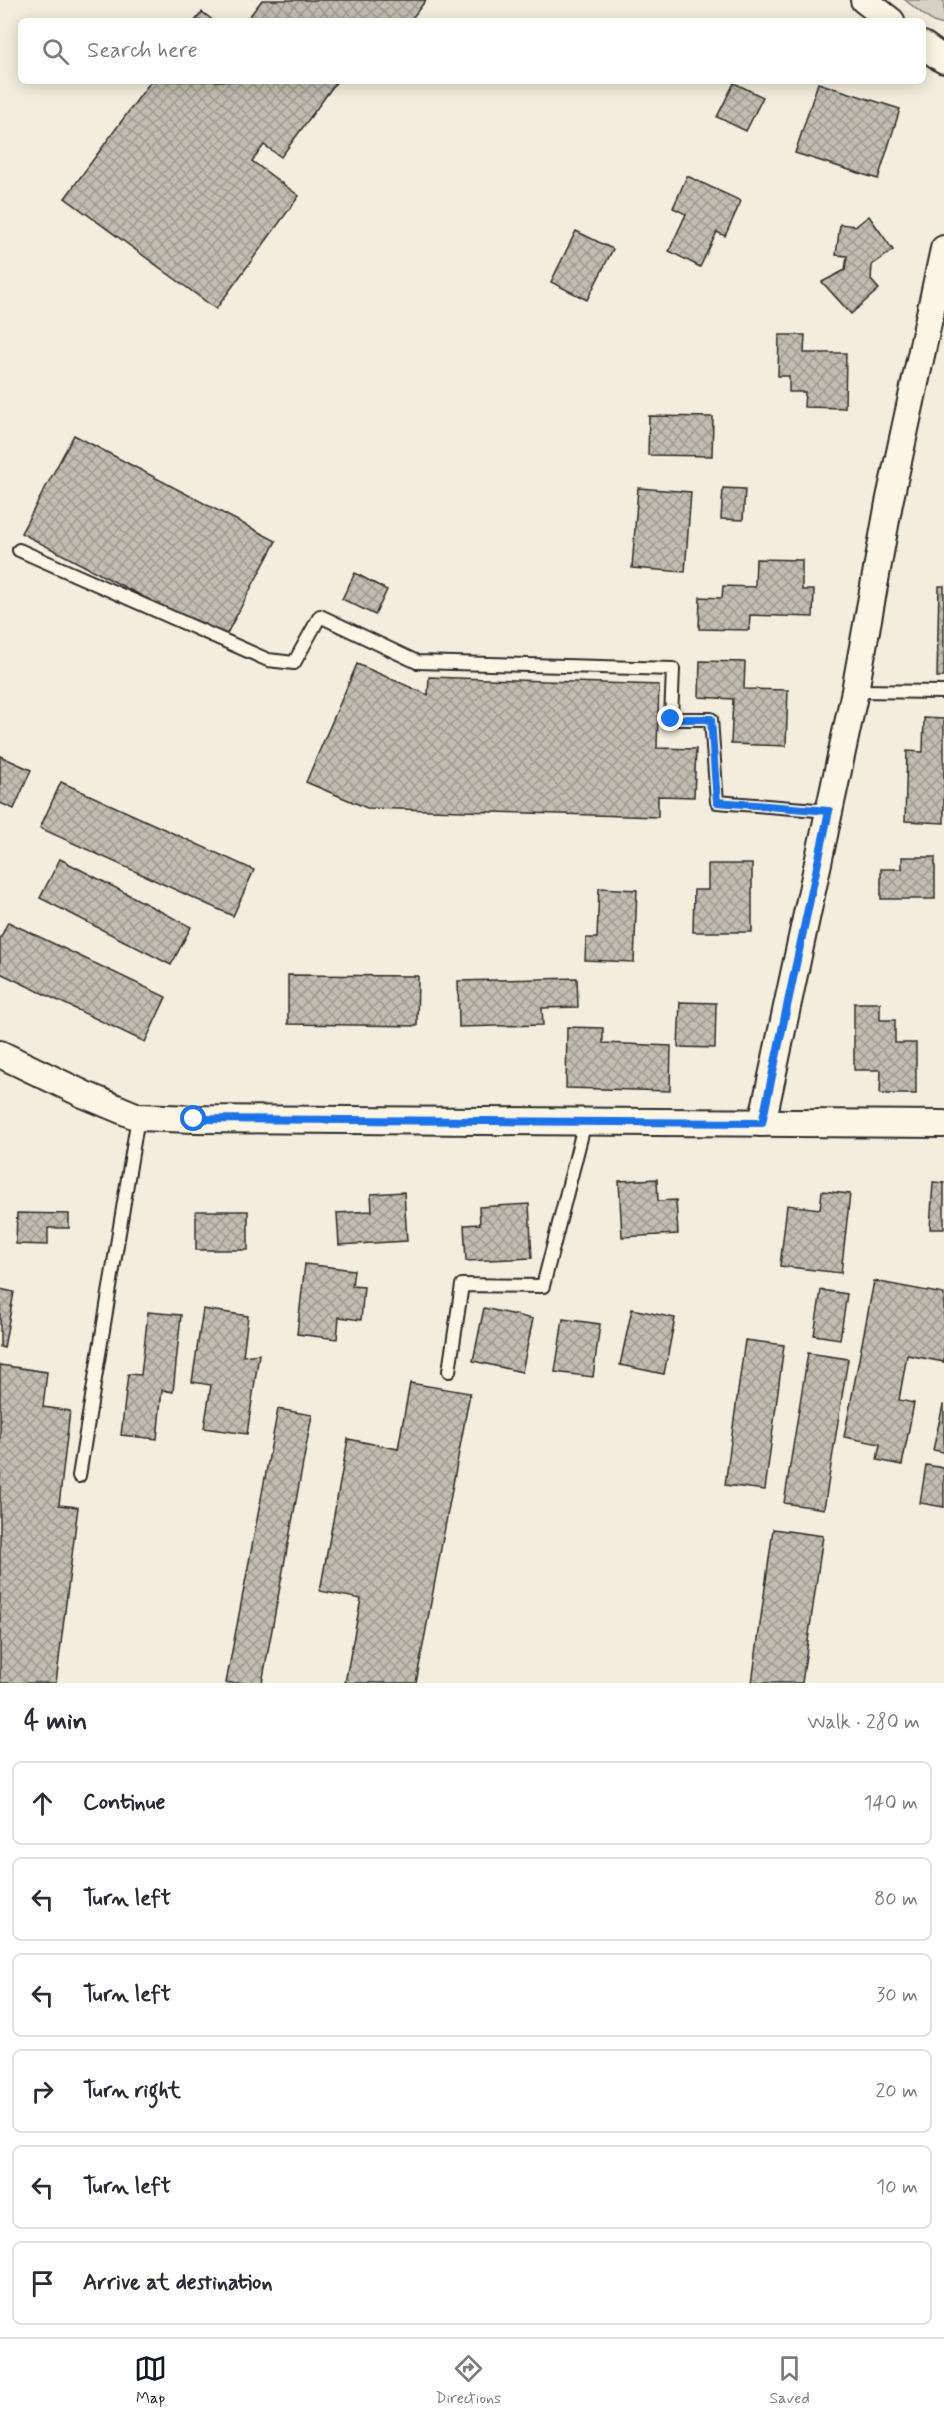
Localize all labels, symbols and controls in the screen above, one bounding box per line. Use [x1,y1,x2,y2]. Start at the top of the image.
search box [18,18,926,84]
icon: search [39,35,72,68]
text: Search here [87,37,198,65]
route end [657,705,683,731]
route start [180,1105,206,1131]
text: 4 min [24,1705,87,1739]
text: Walk · 280 m [807,1709,920,1736]
icon: ahead [26,1787,59,1820]
text: Continue [83,1789,165,1817]
text: 140 m [864,1790,918,1817]
icon: left [26,1883,59,1916]
text: Turn left [83,1885,171,1913]
text: 80 m [874,1886,918,1913]
icon: left [26,1979,59,2012]
text: Turn left [83,1981,171,2009]
text: 30 m [876,1982,918,2009]
icon: right [26,2075,59,2108]
text: Turn right [83,2077,181,2105]
text: 20 m [875,2078,918,2105]
icon: left [26,2171,59,2204]
text: Turn left [83,2173,171,2201]
text: 10 m [876,2174,918,2201]
icon: arrive [26,2267,59,2300]
text: Arrive at destination [83,2269,273,2297]
tab: Map [134,2352,167,2409]
tab: Directions [435,2352,501,2409]
tab: Saved [769,2352,810,2409]

